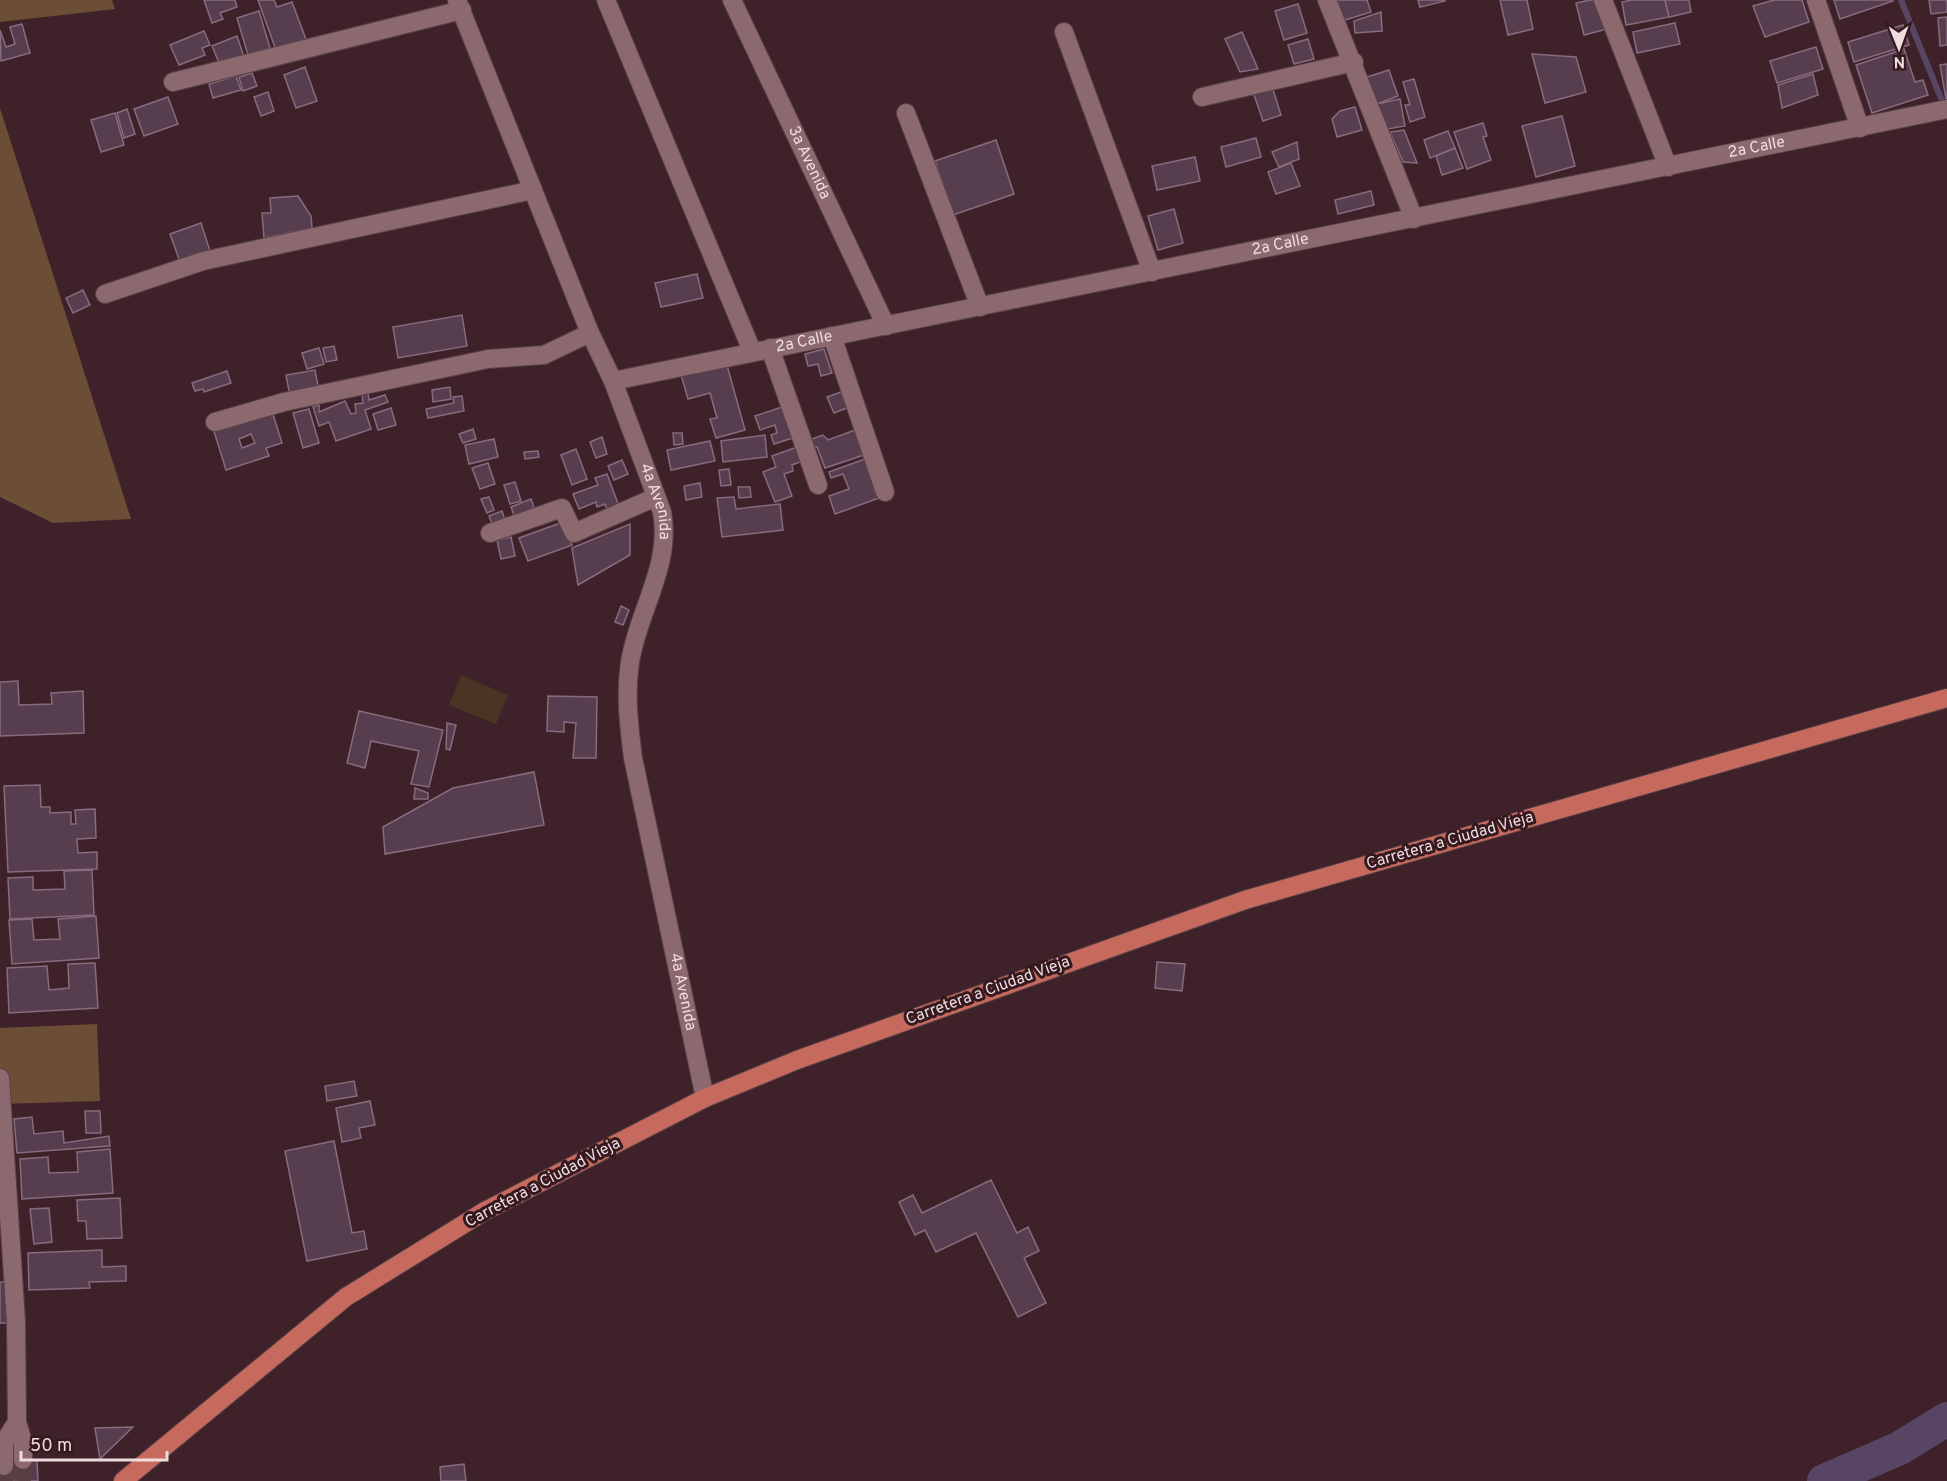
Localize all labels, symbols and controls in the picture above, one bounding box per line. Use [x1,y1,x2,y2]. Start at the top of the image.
north arrow [1869,18,1929,78]
text: N [1893,51,1905,71]
street label: 3a Avenida [783,123,835,203]
street label: 2a Calle [1726,132,1787,163]
street label: 2a Calle [1250,229,1311,261]
street label: 2a Calle [774,326,834,358]
street label: 4a Avenida [635,461,674,540]
street label: Carretera a Ciudad Vieja [1364,808,1536,874]
street label: 4a Avenida [665,951,700,1033]
street label: Carretera a Ciudad Vieja [903,952,1073,1030]
street label: Carretera a Ciudad Vieja [462,1134,624,1232]
scale bar [21,1424,166,1462]
text: 50 m [30,1435,72,1458]

